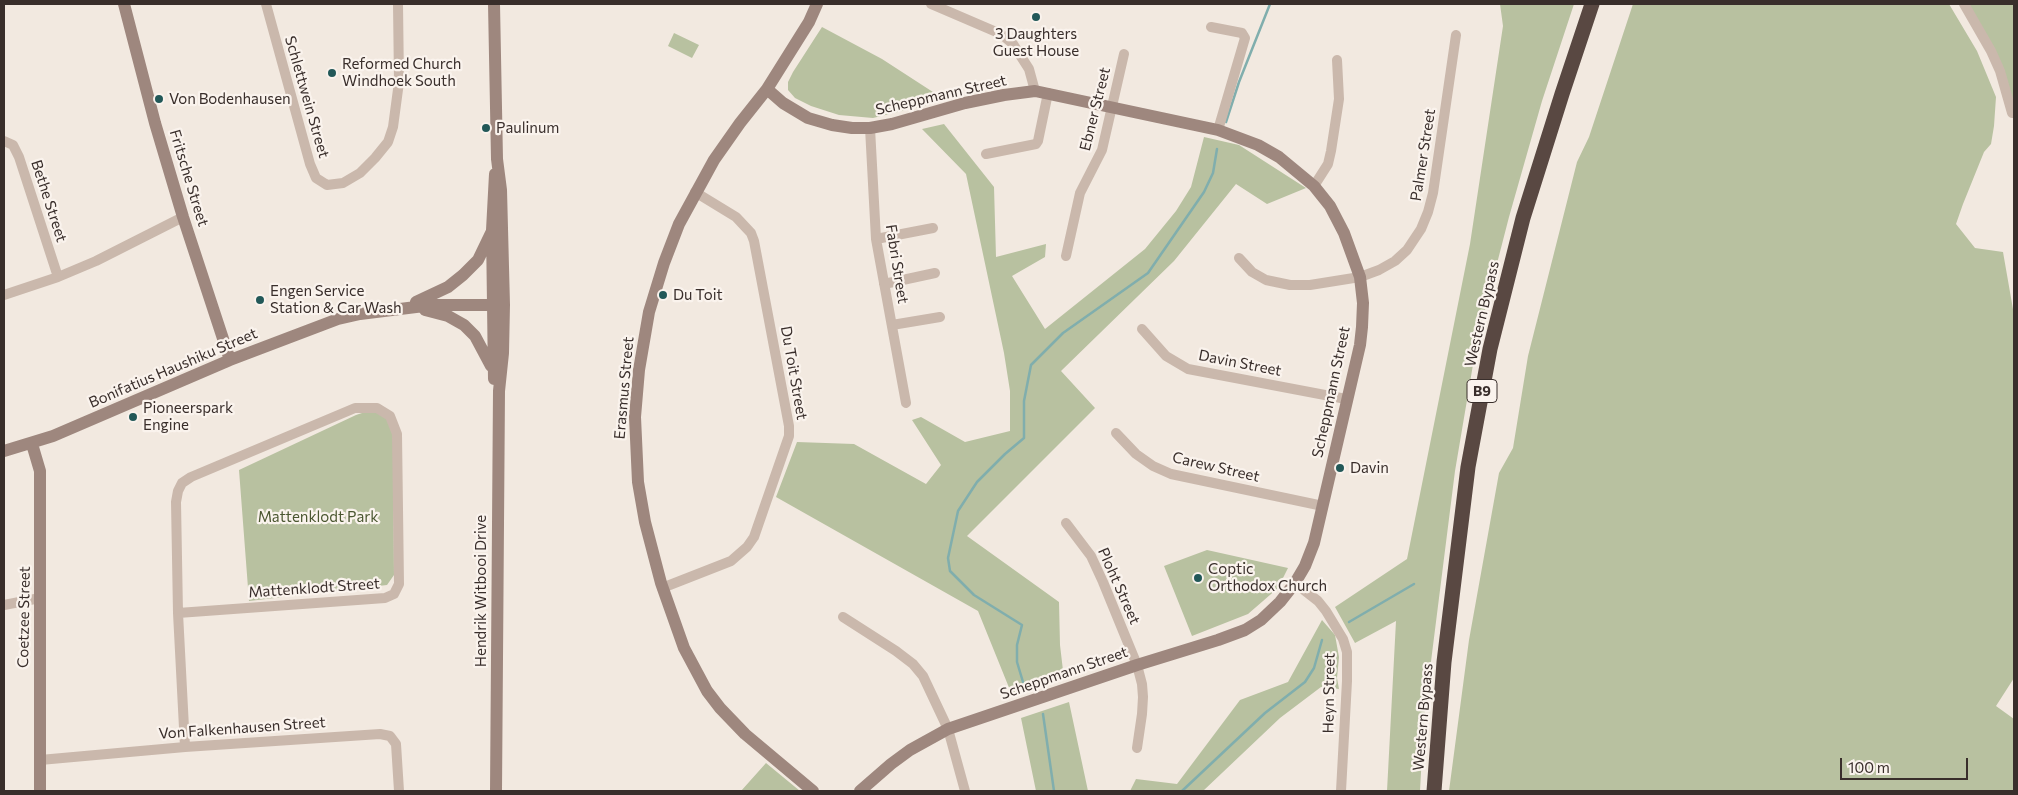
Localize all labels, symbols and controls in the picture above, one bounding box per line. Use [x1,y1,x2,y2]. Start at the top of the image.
marker: 3 Daughters Guest House [1030,11,1042,23]
place label: 3 Daughters Guest House [993,25,1079,60]
street label: Schlettwein Street [281,34,333,160]
place label: Reformed Church Windhoek South [342,55,461,90]
street label: Ebner Street [1076,65,1114,153]
marker: Reformed Church Windhoek South [326,67,338,79]
street label: Scheppmann Street [874,71,1008,119]
place label: Von Bodenhausen [169,90,291,108]
marker: Von Bodenhausen [153,93,165,105]
street label: Palmer Street [1407,108,1439,202]
place label: Paulinum [496,119,559,137]
marker: Paulinum [480,122,492,134]
street label: Fritsche Street [166,127,212,229]
street label: Bethe Street [27,158,71,244]
street label: Fabri Street [882,223,912,305]
street label: Western Bypass [1461,259,1503,369]
place label: Engen Service Station & Car Wash [270,282,402,317]
place label: Du Toit [673,286,723,304]
marker: Du Toit [657,289,669,301]
marker: Engen Service Station & Car Wash [254,294,266,306]
street label: Bonifatius Haushiku Street [86,324,260,412]
street label: Du Toit Street [777,325,811,421]
street label: Scheppmann Street [1308,325,1354,459]
street label: Erasmus Street [611,336,637,440]
street label: Davin Street [1197,346,1283,380]
road number: B9 [1467,380,1497,402]
place label: Pioneerspark Engine [143,399,233,434]
marker: Pioneerspark Engine [127,411,139,423]
street label: Carew Street [1171,448,1261,486]
place label: Davin [1350,459,1389,477]
marker: Davin [1334,462,1346,474]
park label: Mattenklodt Park [258,508,378,526]
street label: Hendrik Witbooi Drive [472,515,490,667]
street label: Ploht Street [1094,545,1144,627]
place label: Coptic Orthodox Church [1208,560,1327,595]
street label: Coetzee Street [14,566,34,668]
marker: Coptic Orthodox Church [1192,572,1204,584]
street label: Mattenklodt Street [248,574,380,602]
street label: Scheppmann Street [998,643,1130,703]
street label: Heyn Street [1319,653,1339,733]
street label: Western Bypass [1409,662,1437,772]
street label: Von Falkenhausen Street [158,713,326,743]
scale bar [1843,748,1970,780]
text: 100 m [1848,758,1890,776]

